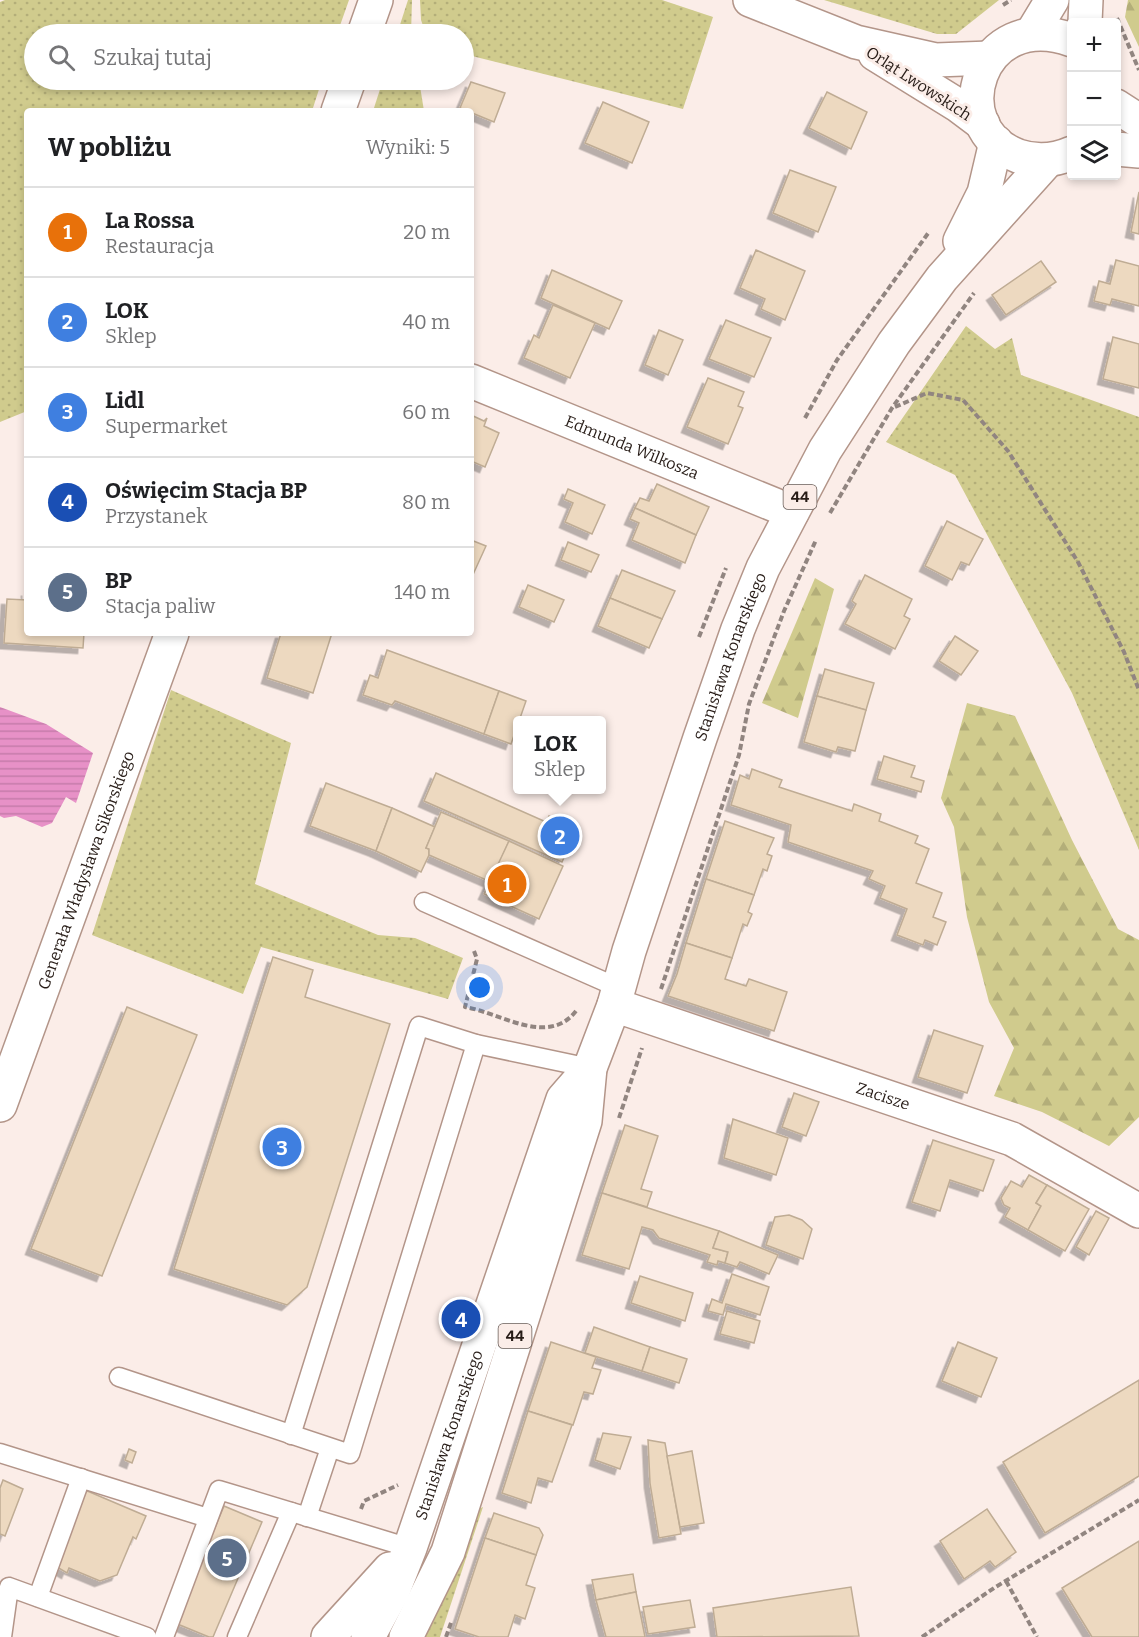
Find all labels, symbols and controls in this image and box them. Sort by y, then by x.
map controls [1067,18,1121,180]
button: + [1067,18,1121,72]
search box [24,24,474,90]
icon: search [45,41,78,74]
street label: Orląt Lwowskich [863,42,975,125]
text: Szukaj tutaj [93,44,212,71]
button: − [1067,72,1121,126]
button: layers [1067,126,1121,180]
text: W pobliżu [48,132,171,163]
text: Wyniki: 5 [366,135,450,159]
text: La Rossa [105,207,194,234]
text: 1 [63,220,72,244]
text: 20 m [403,220,450,244]
text: Restauracja [105,234,214,258]
text: LOK [105,297,149,324]
text: 2 [62,310,73,334]
text: 40 m [402,310,450,334]
text: Sklep [105,324,157,348]
text: Lidl [105,387,144,414]
text: 3 [62,400,73,424]
text: 60 m [402,400,450,424]
street label: Edmunda Wilkosza [562,411,702,483]
text: Supermarket [105,414,228,438]
text: Oświęcim Stacja BP [105,477,307,504]
road number: 44 [784,485,816,509]
text: 4 [61,490,74,514]
text: 80 m [402,490,450,514]
text: Przystanek [105,504,207,528]
text: BP [105,567,132,594]
street label: Stanisława Konarskiego [691,570,770,744]
text: 5 [62,580,73,604]
text: 140 m [394,580,450,604]
text: Stacja paliw [105,594,215,618]
popup [513,716,606,794]
text: LOK [534,730,577,757]
street label: Generała Władysława Sikorskiego [34,749,138,992]
text: Sklep [534,757,585,781]
pin: 2 [540,814,580,858]
pin: 1 [488,862,526,906]
your location [465,973,494,1002]
street label: Zacisze [854,1078,912,1114]
pin: 3 [262,1124,302,1170]
pin: 4 [442,1296,480,1342]
road number: 44 [498,1324,532,1348]
street label: Stanisława Konarskiego [411,1348,487,1523]
pin: 5 [208,1536,246,1580]

